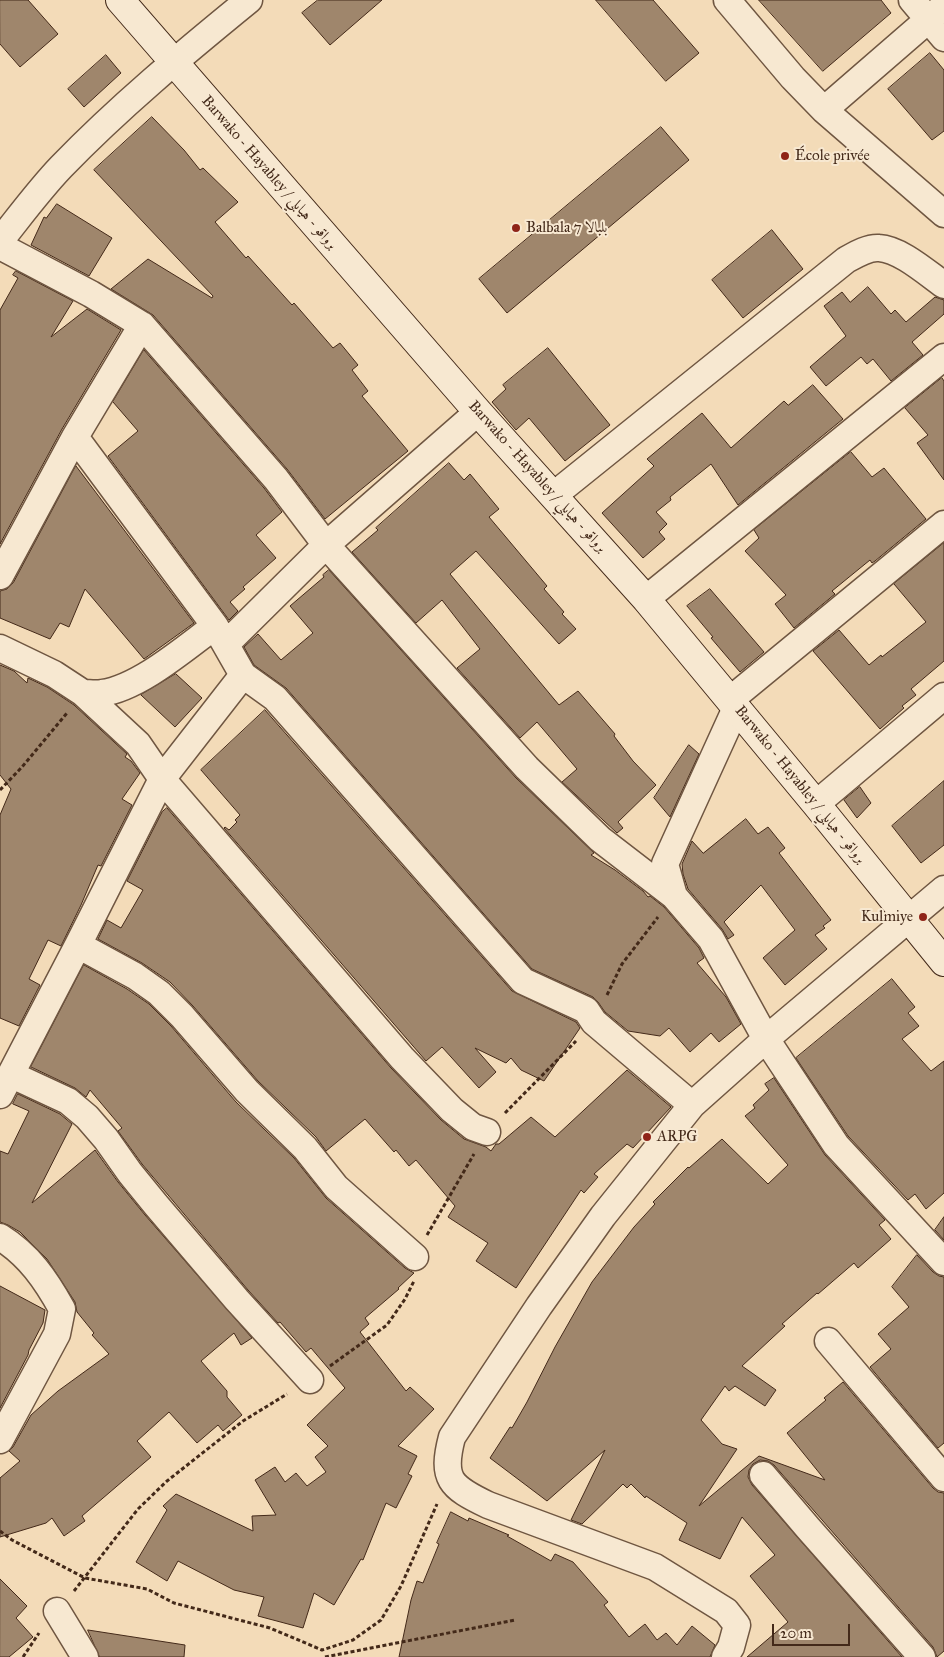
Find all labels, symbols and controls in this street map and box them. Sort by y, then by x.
street label: Barwako - Hayabley / برواقو - هيابلي [197,92,341,254]
place label: École privée [795,147,870,165]
marker: École privée [779,150,791,162]
place label: Balbala 7 بلبالا [526,219,607,237]
marker: Balbala 7 بلبالا [510,222,522,234]
street label: Barwako - Hayabley / برواقو - هيابلي [464,397,610,557]
street label: Barwako - Hayabley / برواقو - هيابلي [731,702,869,868]
place label: Kulmiye [861,908,913,926]
marker: Kulmiye [917,911,929,923]
place label: ARPG [657,1128,697,1146]
marker: ARPG [641,1131,653,1143]
scale bar [774,1614,852,1646]
text: 20 m [780,1624,812,1642]

